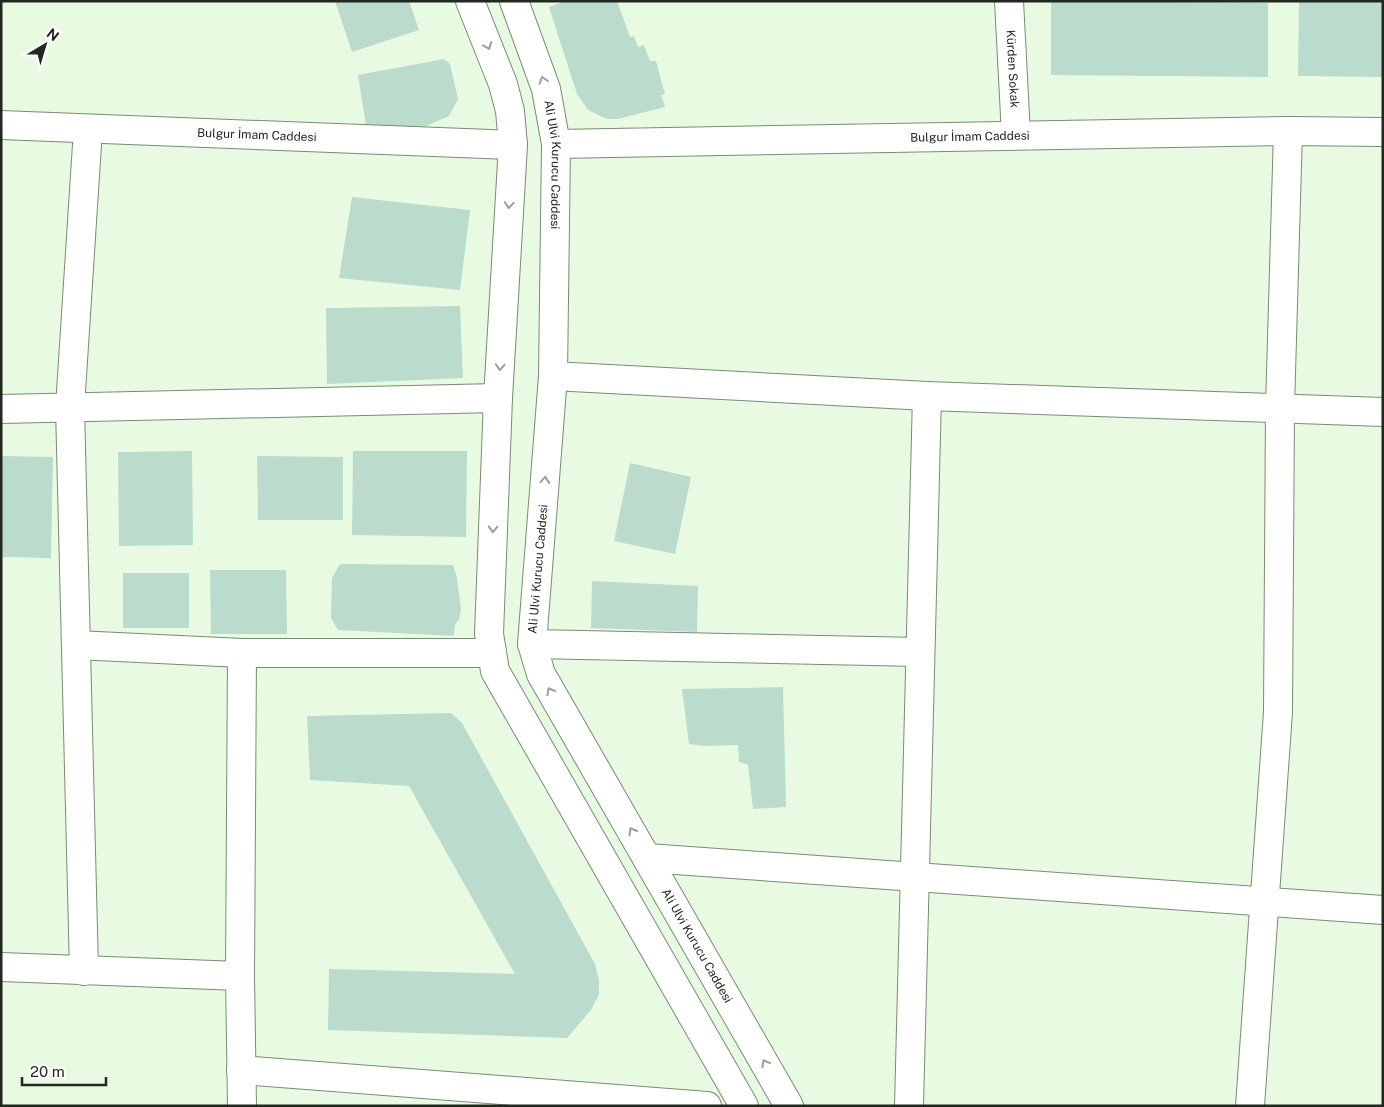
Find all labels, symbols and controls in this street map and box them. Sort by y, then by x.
north arrow [20,20,70,70]
text: N [44,25,62,44]
street label: Kürden Sokak [1004,30,1022,109]
one-way arrow [482,42,492,50]
one-way arrow [539,76,549,84]
street label: Ali Ulvi Kurucu Caddesi [541,99,563,229]
street label: Bulgur İmam Caddesi [197,126,317,144]
street label: Bulgur İmam Caddesi [910,129,1030,145]
one-way arrow [504,201,515,209]
one-way arrow [494,363,505,371]
one-way arrow [539,476,550,484]
street label: Ali Ulvi Kurucu Caddesi [525,504,551,634]
one-way arrow [487,526,498,534]
one-way arrow [547,687,557,696]
one-way arrow [628,828,638,837]
street label: Ali Ulvi Kurucu Caddesi [659,886,735,1005]
scale bar [22,1054,106,1086]
one-way arrow [761,1059,771,1068]
text: 20 m [30,1063,65,1080]

